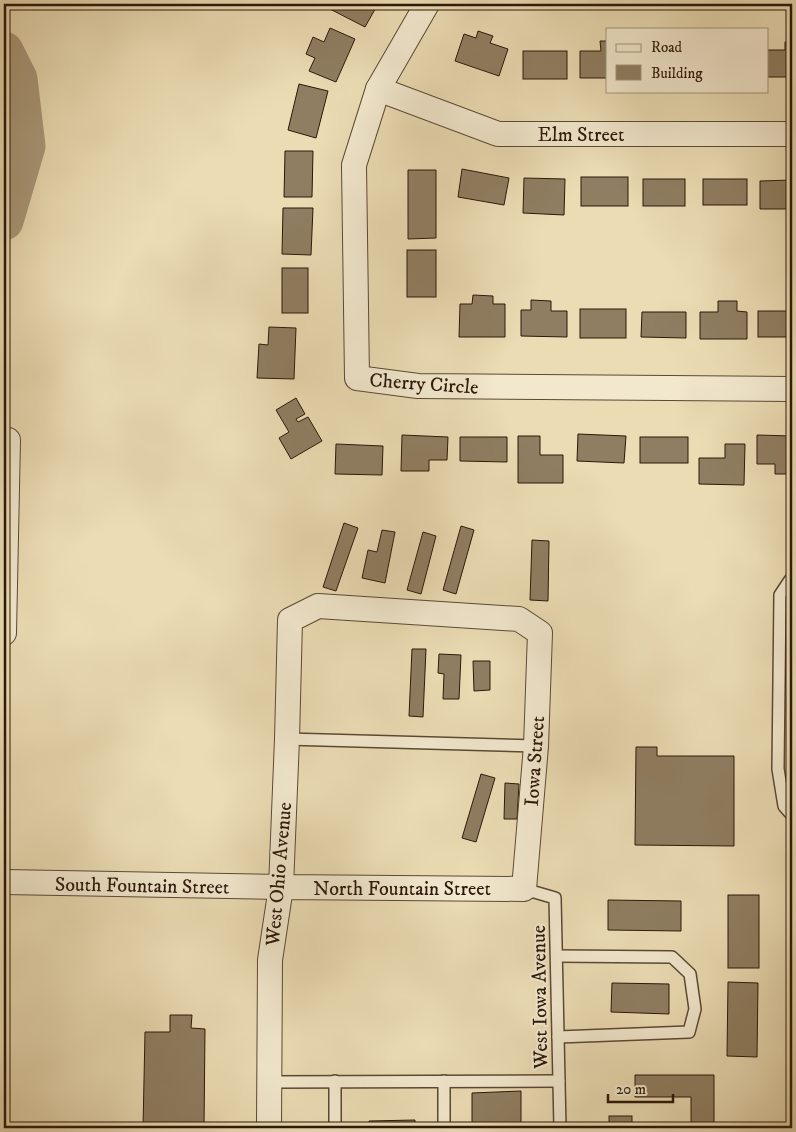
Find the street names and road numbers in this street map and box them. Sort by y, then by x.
street label: Elm Street [538,123,624,148]
street label: Cherry Circle [369,368,479,401]
street label: Iowa Street [520,715,551,807]
street label: West Ohio Avenue [261,801,298,948]
street label: South Fountain Street [55,872,229,901]
street label: North Fountain Street [313,877,491,902]
street label: West Iowa Avenue [527,925,554,1070]

